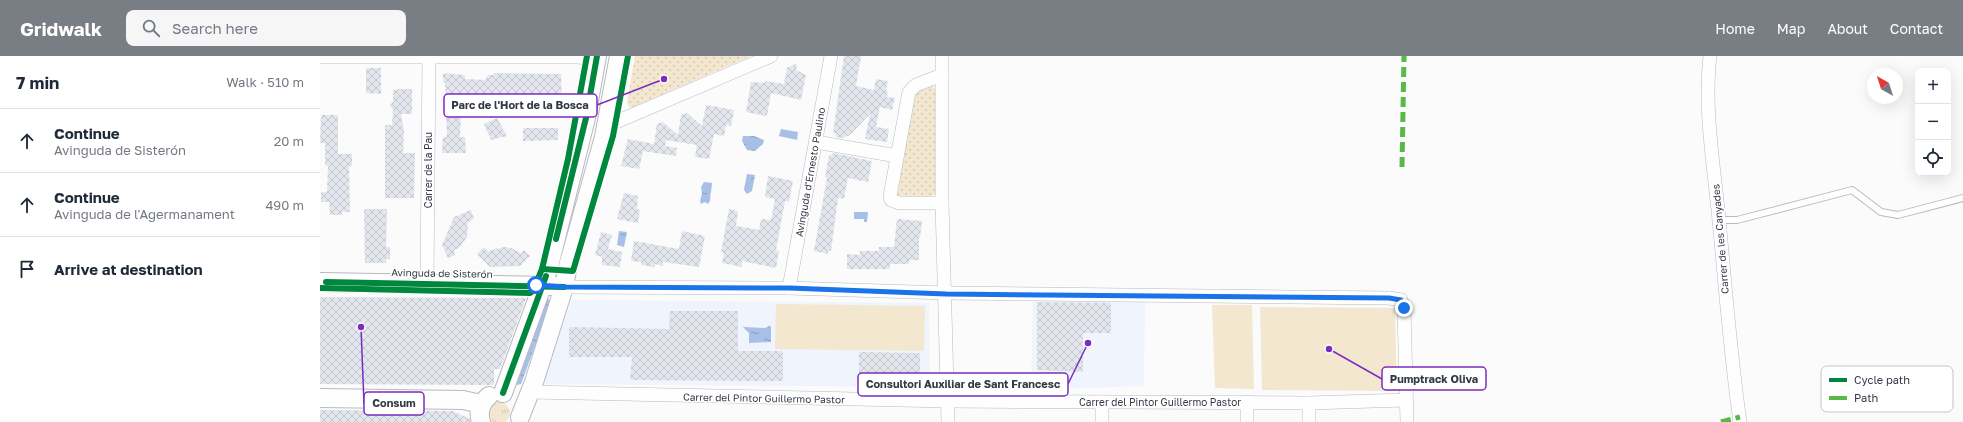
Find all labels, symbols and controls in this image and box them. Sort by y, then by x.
search box [126,10,406,46]
text: Gridwalk [20,17,102,40]
icon: search [140,17,162,39]
text: Search here [172,19,258,37]
text: Home [1715,20,1755,37]
text: Map [1777,20,1805,37]
text: About [1827,20,1868,37]
text: Contact [1890,20,1943,37]
north arrow [1867,68,1903,104]
map controls [1915,68,1951,176]
button: + [1915,68,1951,104]
text: 7 min [16,72,59,93]
text: Walk · 510 m [226,74,304,90]
callout: Parc de l'Hort de la Bosca [444,94,597,117]
text: Parc de l'Hort de la Bosca [451,98,589,111]
button: − [1915,104,1951,140]
street label: Avinguda d'Ernesto Paulino [793,106,827,238]
text: Continue [54,124,120,142]
icon: ahead [16,130,38,152]
street label: Carrer de la Pau [422,132,434,208]
text: 20 m [274,133,304,149]
button: locate [1915,140,1951,176]
text: Avinguda de Sisterón [54,142,186,158]
street label: Carrer de les Canyades [1709,184,1731,294]
text: Continue [54,188,120,206]
icon: ahead [16,194,38,216]
text: 490 m [265,197,304,213]
text: Avinguda de l'Agermanament [54,206,235,222]
icon: arrive [16,258,38,280]
text: Arrive at destination [54,260,203,278]
street label: Avinguda de Sisterón [391,266,493,280]
route start [527,276,545,294]
route end [1395,299,1413,317]
legend [1821,366,1953,412]
callout: Pumptrack Oliva [1382,367,1486,390]
text: Pumptrack Oliva [1390,372,1478,385]
callout: Consultori Auxiliar de Sant Francesc [858,373,1068,396]
text: Cycle path [1854,373,1910,386]
text: Consultori Auxiliar de Sant Francesc [866,377,1061,390]
street label: Carrer del Pintor Guillermo Pastor [683,391,845,405]
text: Path [1854,391,1878,404]
callout: Consum [364,392,424,415]
text: Consum [372,396,416,409]
street label: Carrer del Pintor Guillermo Pastor [1079,396,1241,408]

